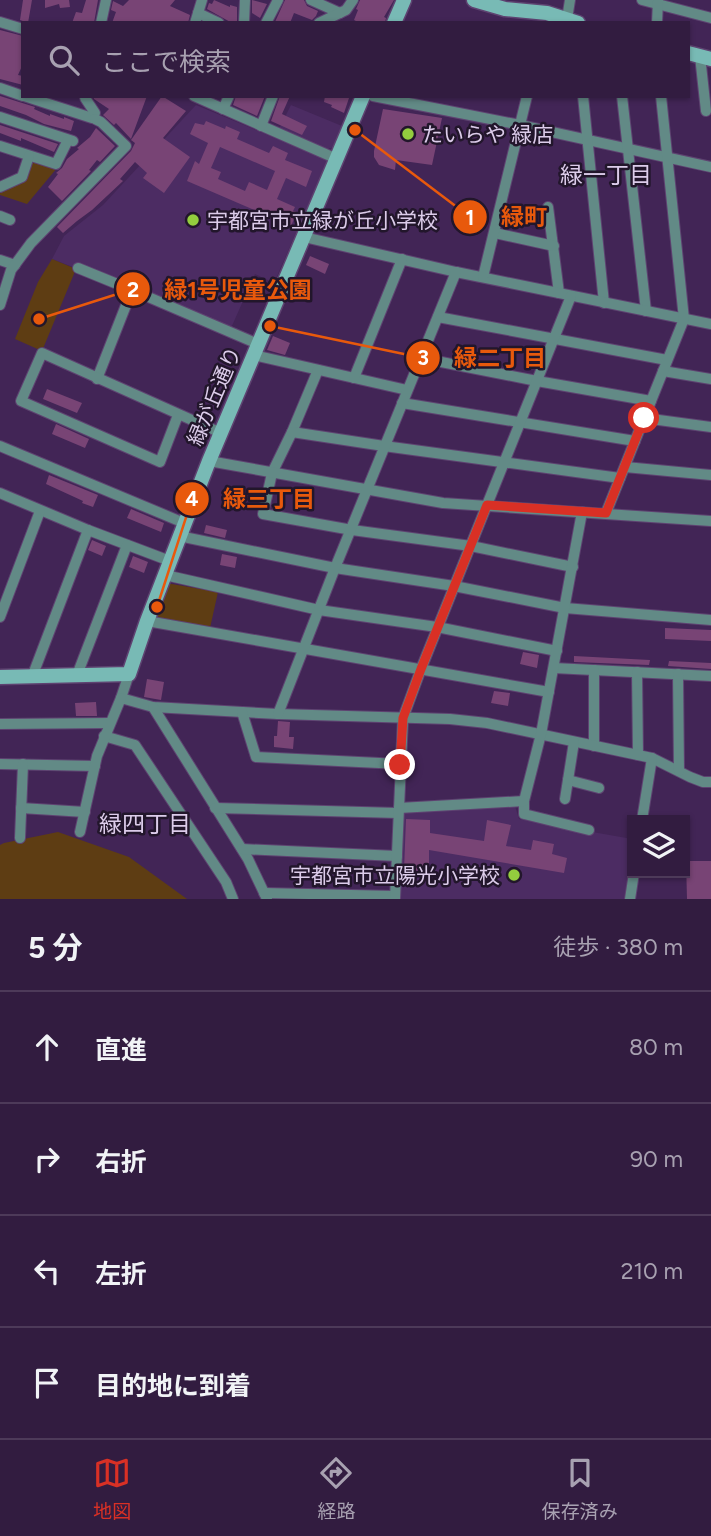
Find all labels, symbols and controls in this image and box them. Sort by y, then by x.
search box [21,21,690,98]
icon: search [45,41,83,79]
text: ここで検索 [101,46,231,78]
place label: たいらや 緑店 [422,122,553,147]
marker: たいらや 緑店 [400,126,416,142]
district label: 緑一丁目 [560,161,652,189]
callout: 緑町 [452,195,561,239]
text: 緑町 [501,203,547,231]
text: 1 [466,205,474,230]
place label: 宇都宮市立緑が丘小学校 [207,208,438,233]
marker: 宇都宮市立緑が丘小学校 [185,212,201,228]
callout: 緑1号児童公園 [115,267,326,311]
text: 緑1号児童公園 [164,276,312,304]
text: 2 [127,277,139,302]
callout: 緑二丁目 [405,336,560,380]
street label: 緑が丘通り [182,343,246,449]
text: 緑二丁目 [454,344,546,372]
text: 3 [417,345,429,370]
route start [628,402,659,433]
callout: 緑三丁目 [174,477,329,521]
text: 緑三丁目 [223,485,315,513]
text: 4 [185,486,199,511]
route end [384,749,415,780]
district label: 緑四丁目 [99,810,191,838]
map controls [627,815,690,878]
button: layers [627,815,690,878]
place label: 宇都宮市立陽光小学校 [290,863,500,888]
marker: 宇都宮市立陽光小学校 [506,867,522,883]
text: 5 分 [28,929,83,966]
text: 徒歩 · 380 m [553,933,683,961]
icon: ahead [28,1028,66,1066]
text: 80 m [629,1033,683,1061]
text: 直進 [95,1034,147,1066]
icon: right [28,1140,66,1178]
text: 90 m [630,1145,683,1173]
text: 右折 [95,1146,147,1178]
icon: left [28,1252,66,1290]
text: 210 m [621,1257,683,1285]
text: 左折 [95,1258,147,1290]
icon: arrive [28,1364,66,1402]
text: 目的地に到着 [95,1370,251,1402]
tab: 地図 [93,1454,131,1523]
tab: 経路 [317,1454,356,1523]
tab: 保存済み [542,1454,618,1523]

